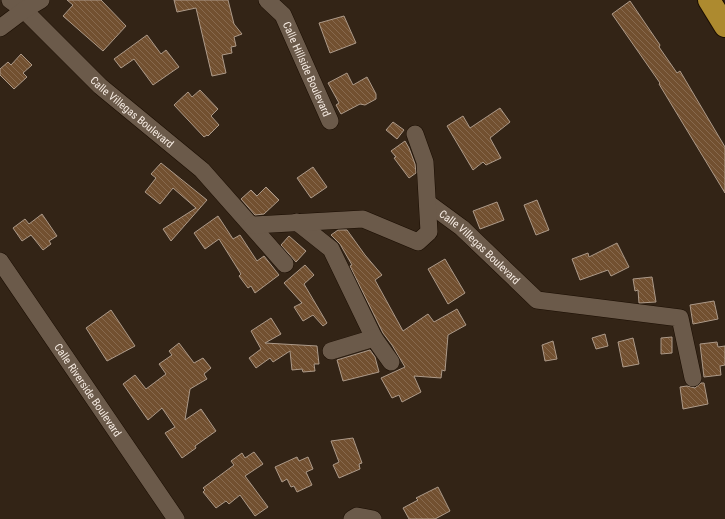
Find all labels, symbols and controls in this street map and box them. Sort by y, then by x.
street label: Calle Hillside Boulevard [280,19,334,119]
street label: Calle Villegas Boulevard [88,74,176,151]
street label: Calle Villegas Boulevard [437,207,523,287]
street label: Calle Riverside Boulevard [52,341,124,439]

